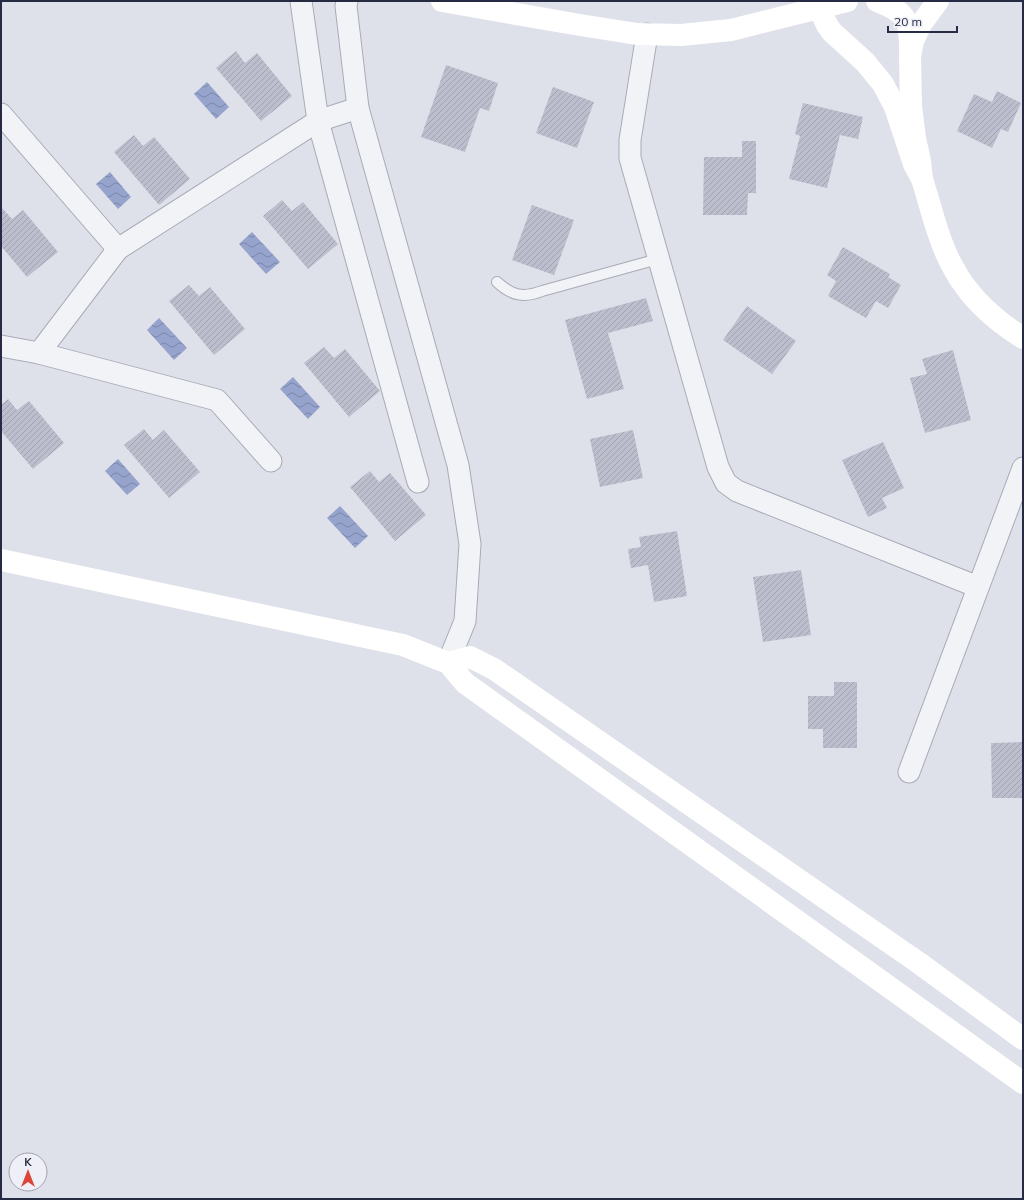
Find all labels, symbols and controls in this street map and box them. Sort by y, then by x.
scale bar [888,8,957,34]
text: 20 m [894,14,922,29]
north arrow [8,1152,48,1192]
text: K [24,1155,32,1169]

